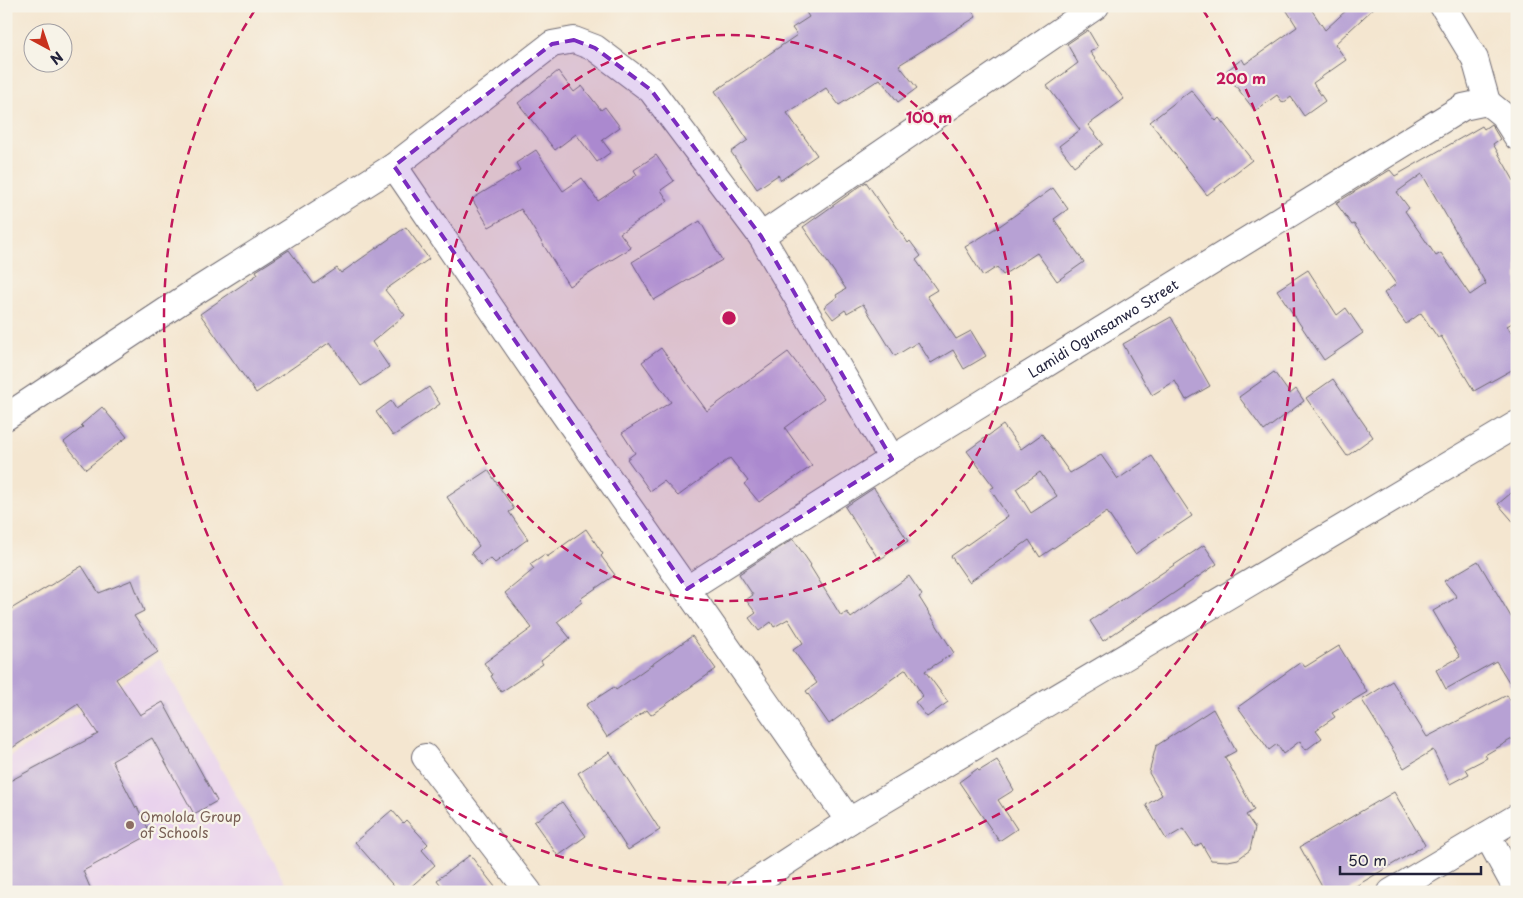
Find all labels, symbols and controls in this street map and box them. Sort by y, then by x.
north arrow [22,22,72,72]
text: N [46,47,68,70]
text: 200 m [1216,66,1266,89]
text: 100 m [906,105,952,128]
street label: Lamidi Ogunsanwo Street [1024,274,1183,383]
centre of rings [720,309,738,327]
place label: Omolola Group of Schools [140,806,241,843]
marker: Omolola Group of Schools [124,819,136,831]
scale bar [1340,843,1482,875]
text: 50 m [1348,848,1387,871]

